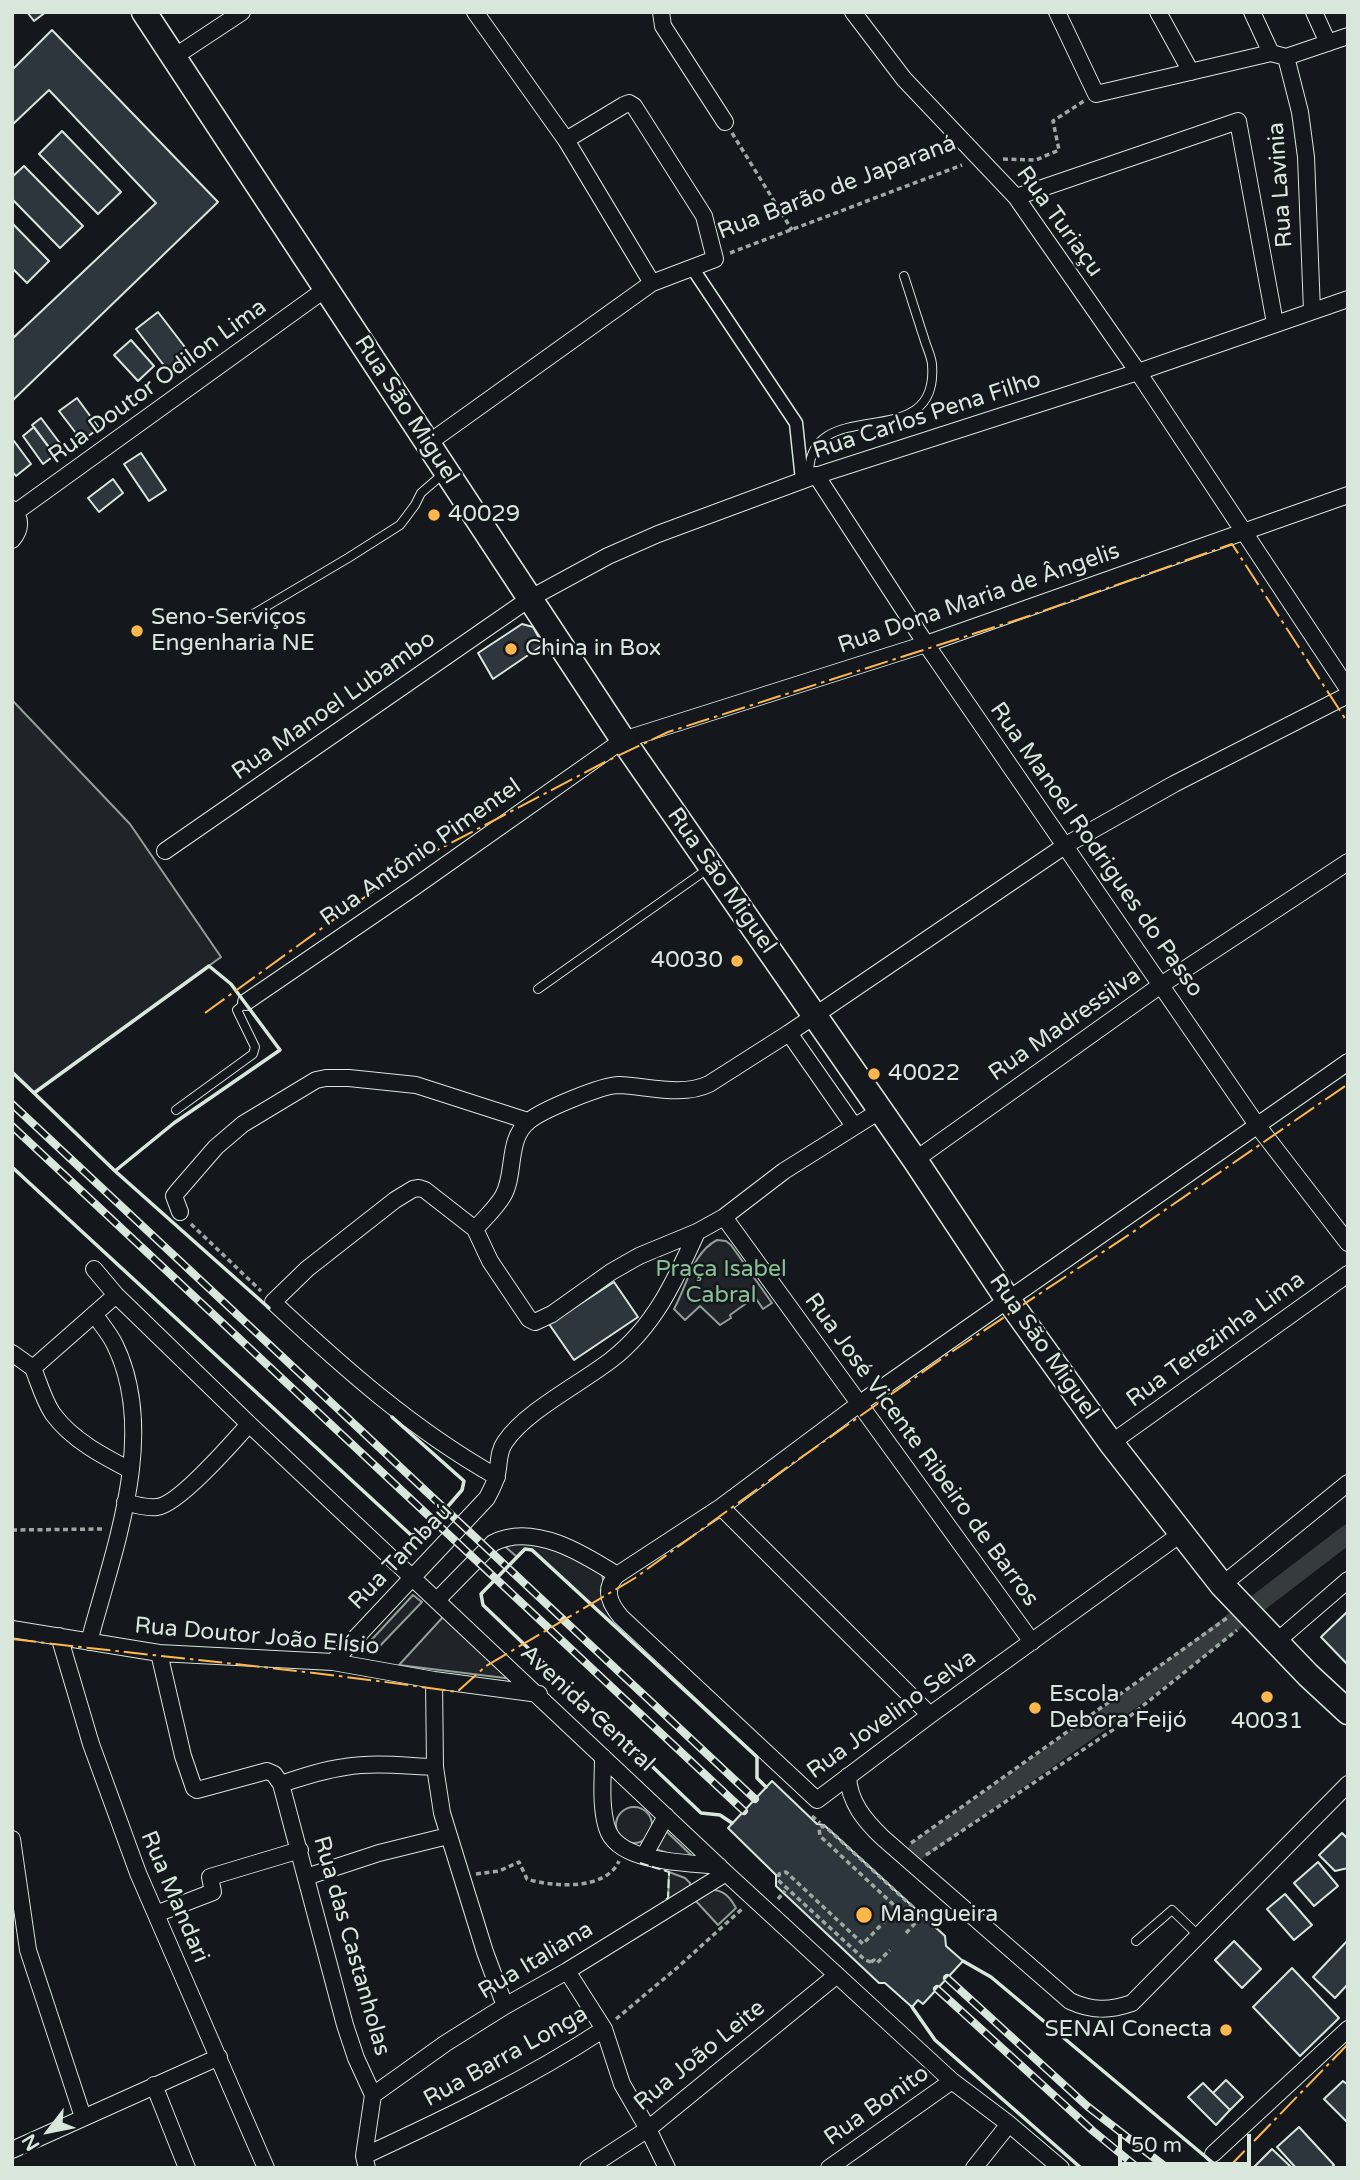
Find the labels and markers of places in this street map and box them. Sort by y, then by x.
place label: 40029 [448,501,520,529]
marker: 40029 [426,507,442,523]
place label: Seno-Serviços Engenharia NE [151,604,315,658]
marker: Seno-Serviços Engenharia NE [129,623,145,639]
place label: China in Box [525,635,661,663]
marker: China in Box [503,641,519,657]
place label: 40030 [651,947,723,975]
marker: 40030 [729,953,745,969]
place label: 40022 [888,1060,960,1088]
marker: 40022 [866,1066,882,1082]
place label: Escola Debora Feijó [1049,1681,1187,1735]
marker: 40031 [1259,1689,1275,1705]
marker: Escola Debora Feijó [1027,1700,1043,1716]
place label: 40031 [1231,1708,1303,1736]
place label: Mangueira [880,1901,998,1929]
marker: Mangueira [854,1905,874,1925]
place label: SENAI Conecta [1044,2016,1212,2044]
marker: SENAI Conecta [1218,2022,1234,2038]

